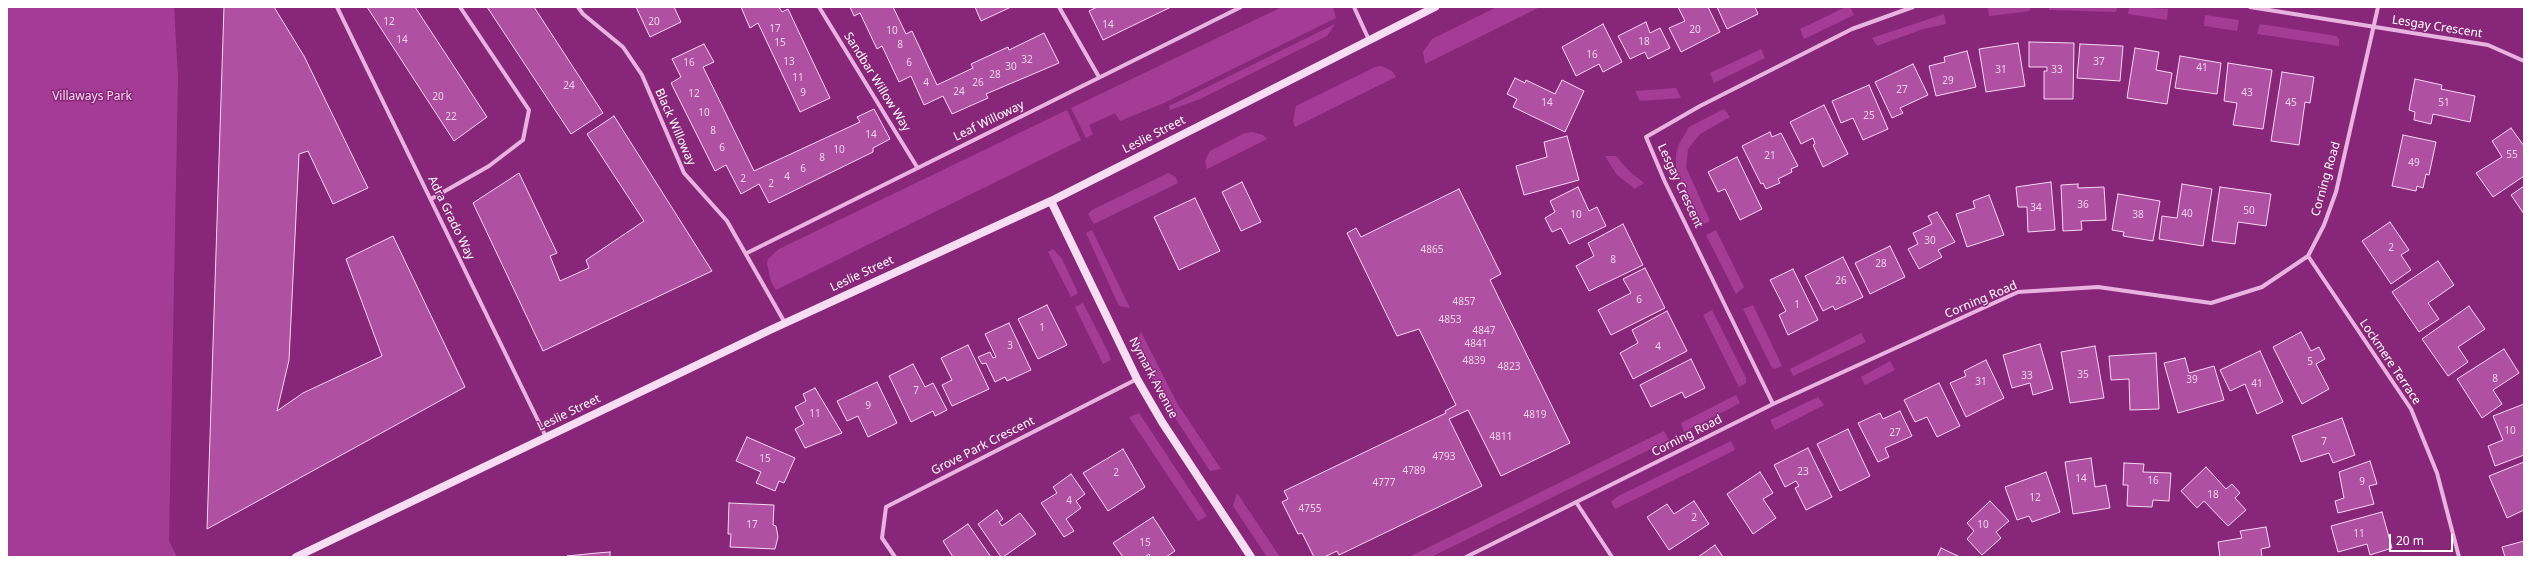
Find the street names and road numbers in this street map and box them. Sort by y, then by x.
street label: Lesgay Crescent [2391,13,2483,41]
street label: Sandbar Willow Way [841,30,913,134]
street label: Black Willoway [652,86,698,168]
street label: Leaf Willoway [951,98,1027,144]
street label: Leslie Street [1120,113,1188,157]
street label: Corning Road [2308,140,2344,218]
street label: Lesgay Crescent [1654,142,1706,230]
street label: Adra Grado Way [425,174,477,262]
street label: Leslie Street [828,253,896,295]
street label: Corning Road [1943,278,2019,322]
street label: Lockmere Terrace [2356,317,2424,407]
street label: Nymark Avenue [1126,335,1180,421]
street label: Leslie Street [535,392,603,434]
street label: Corning Road [1649,412,1725,460]
street label: Grove Park Crescent [929,414,1037,478]

